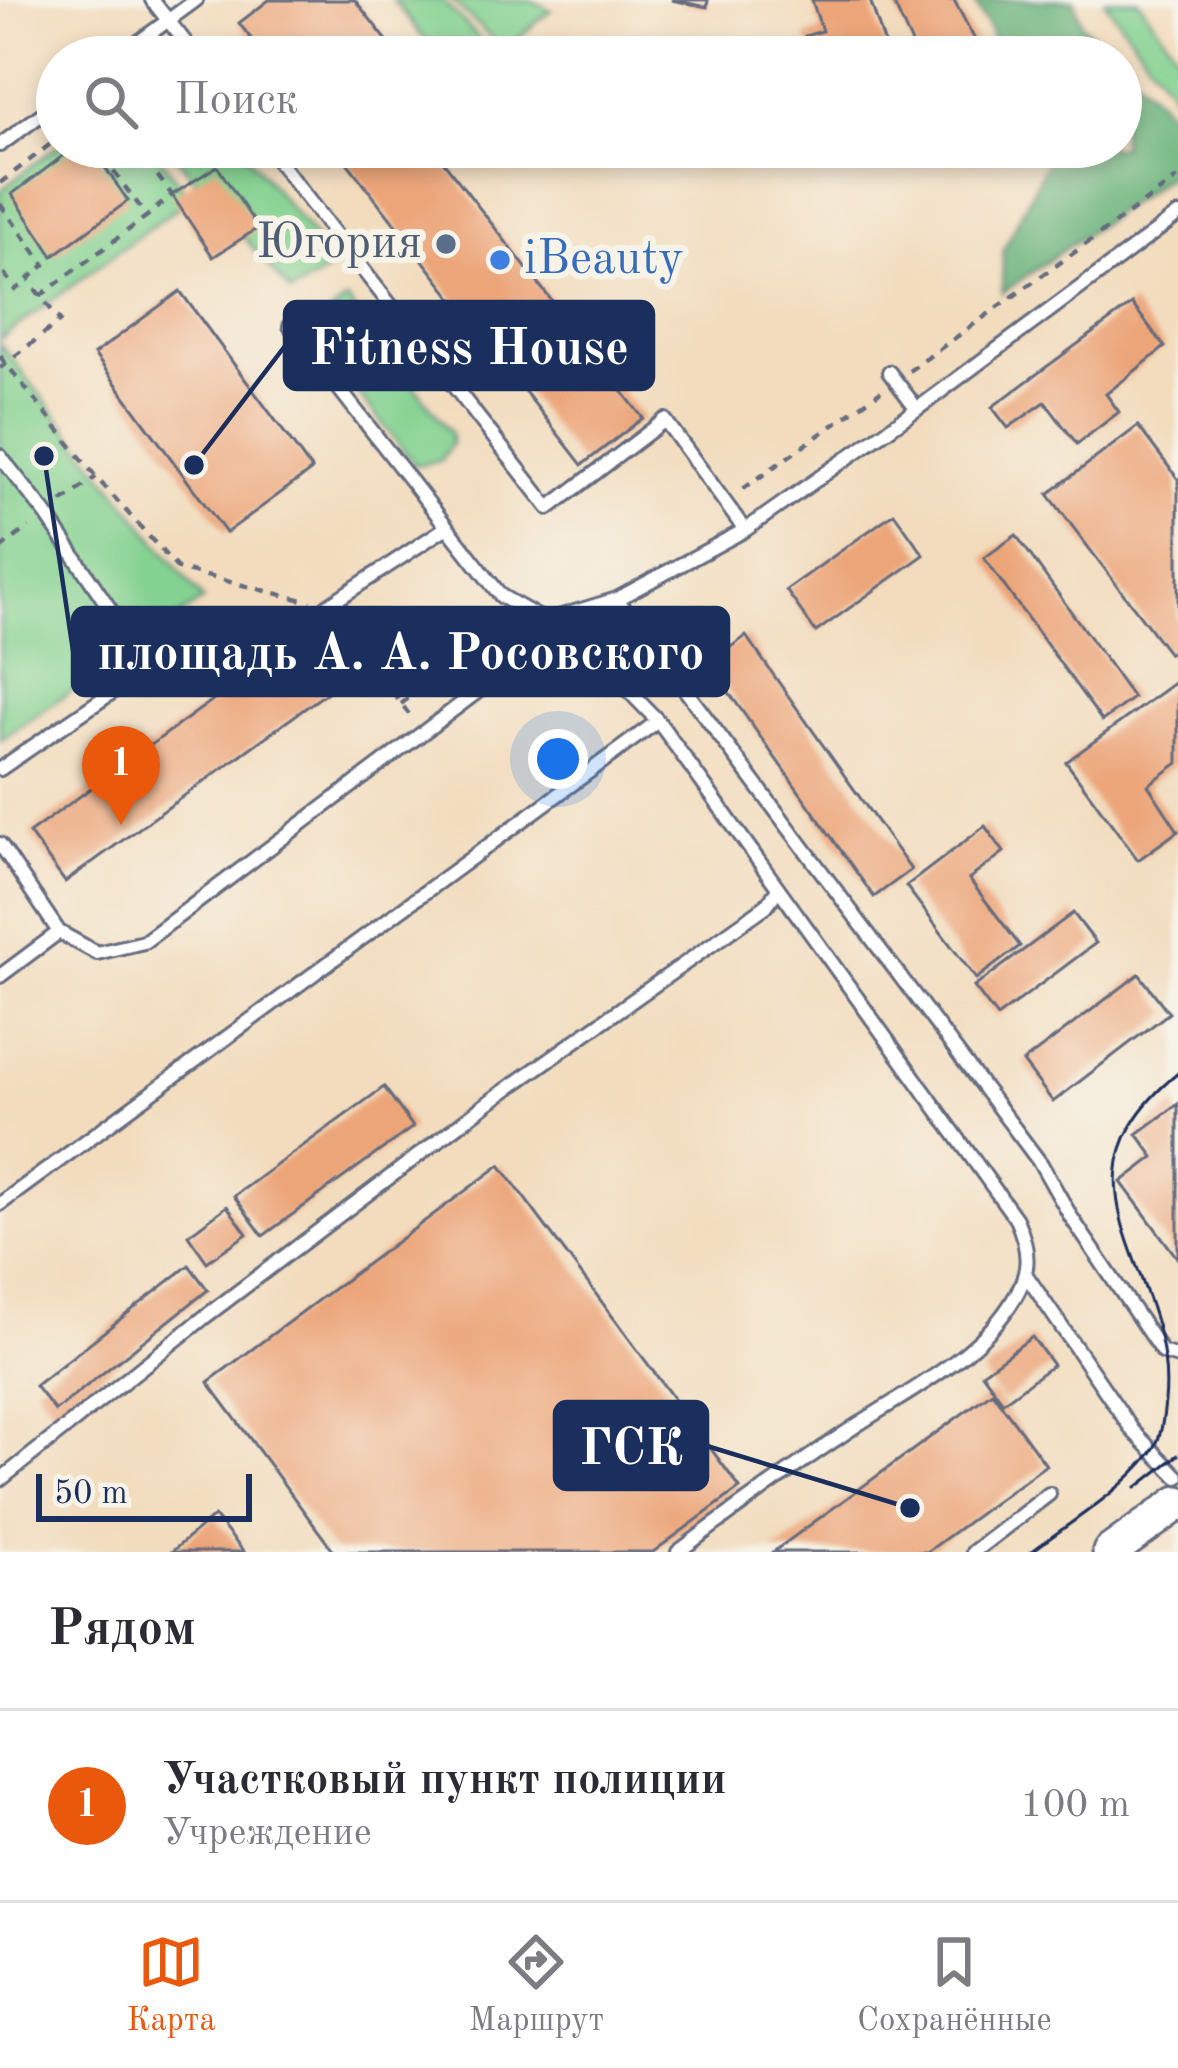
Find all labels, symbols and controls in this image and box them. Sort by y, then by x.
search box [36,36,1142,168]
icon: search [78,69,144,135]
text: Поиск [174,79,298,124]
place label: Югория [256,220,422,268]
marker: Югория [433,231,459,257]
place label: iBeauty [524,236,684,284]
marker: iBeauty [487,247,513,273]
callout: Fitness House [285,302,653,389]
text: Fitness House [309,325,629,376]
callout: площадь А. А. Росовского [73,608,728,695]
text: площадь А. А. Росовского [98,630,704,681]
pin: 1 [82,726,160,825]
your location [528,729,588,789]
callout: ГСК [555,1402,707,1489]
text: ГСК [579,1425,683,1476]
scale bar [36,1468,252,1521]
text: 50 m [54,1478,128,1511]
text: Рядом [48,1605,196,1656]
text: Участковый пункт полиции [162,1759,726,1804]
text: 1 [76,1786,98,1825]
text: 100 m [1020,1786,1130,1825]
text: Учреждение [162,1814,372,1853]
tab: Карта [126,1929,216,2042]
tab: Маршрут [469,1929,604,2042]
tab: Сохранённые [857,1929,1052,2042]

